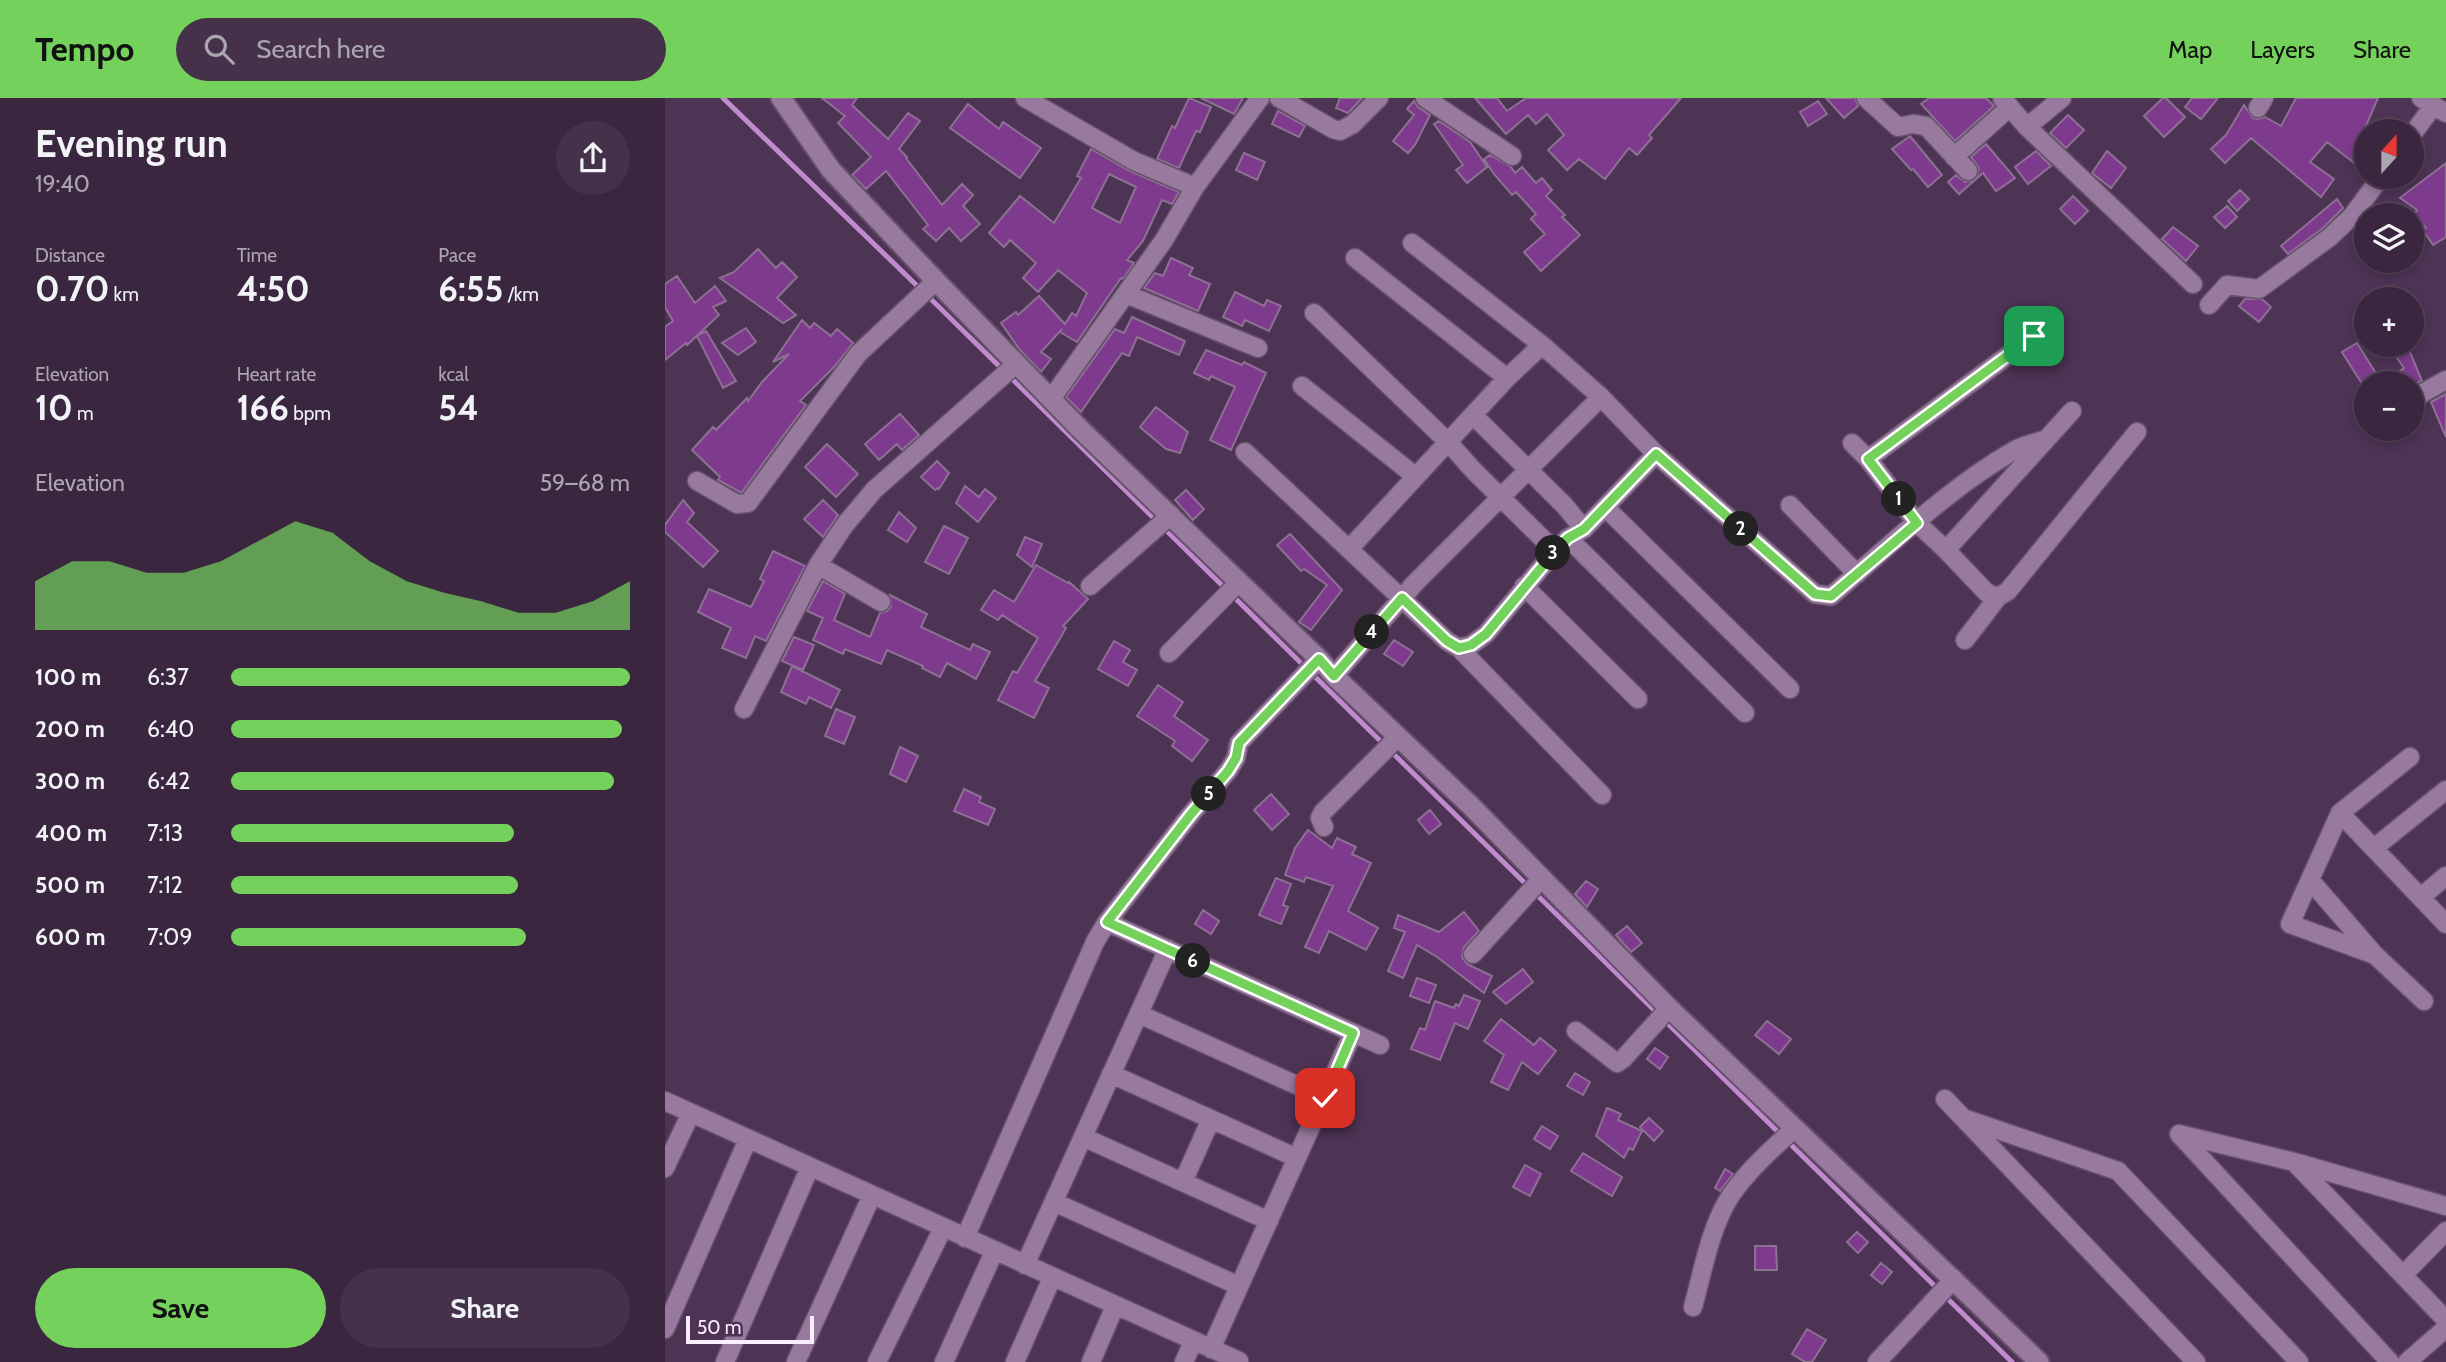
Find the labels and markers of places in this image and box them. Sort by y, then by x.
pin [2004,306,2064,366]
pin: 1 [1881,482,1917,516]
pin: 2 [1723,512,1759,546]
pin: 3 [1535,536,1571,570]
pin: 4 [1355,614,1389,650]
pin: 5 [1191,776,1227,812]
pin: 6 [1175,944,1211,978]
pin [1295,1068,1355,1128]

